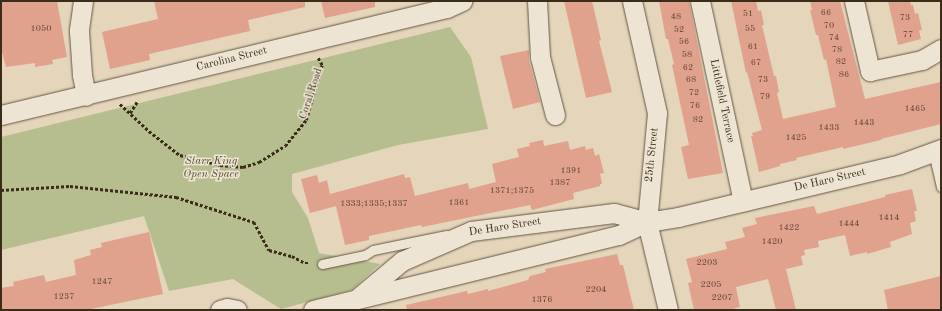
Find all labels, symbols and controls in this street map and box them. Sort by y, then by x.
house number: 66 [821,8,831,18]
house number: 51 [743,9,753,19]
house number: 48 [671,12,681,22]
house number: 73 [900,13,910,23]
house number: 70 [824,21,834,31]
house number: 1050 [31,24,51,34]
house number: 55 [745,24,755,34]
house number: 52 [674,25,684,35]
house number: 77 [903,30,913,40]
house number: 74 [829,33,839,43]
house number: 56 [679,37,689,47]
house number: 61 [748,42,758,52]
street label: Carolina Street [195,45,269,75]
house number: 78 [832,45,842,55]
house number: 58 [682,50,692,60]
house number: 82 [836,57,846,67]
street label: Littlefield Terrace [706,58,736,144]
house number: 67 [751,58,761,68]
house number: 62 [683,63,693,73]
street label: Coral Road [297,67,327,121]
house number: 86 [839,70,849,80]
house number: 68 [686,75,696,85]
house number: 73 [758,75,768,85]
house number: 72 [689,88,699,98]
house number: 79 [760,92,770,102]
house number: 76 [690,101,700,111]
house number: 1465 [905,104,925,114]
house number: 82 [693,115,703,125]
house number: 1443 [854,118,874,128]
house number: 1433 [819,123,839,133]
street label: 25th Street [644,127,662,183]
house number: 1425 [786,133,806,143]
park label: Starr King Open Space [183,156,239,182]
house number: 1391 [561,166,581,176]
street label: De Haro Street [793,166,867,196]
house number: 1387 [550,178,570,188]
house number: 1371;1375 [490,186,534,196]
house number: 1361 [449,198,469,208]
house number: 1333;1335;1337 [340,199,408,209]
house number: 1414 [879,213,899,223]
street label: De Haro Street [468,216,542,240]
house number: 1444 [839,219,859,229]
house number: 1422 [779,223,799,233]
house number: 1420 [762,237,782,247]
house number: 2203 [697,258,717,268]
house number: 1247 [92,277,112,287]
house number: 2205 [701,280,721,290]
house number: 2204 [586,285,606,295]
house number: 1237 [54,292,74,302]
house number: 2207 [712,293,732,303]
house number: 1376 [532,295,552,305]

